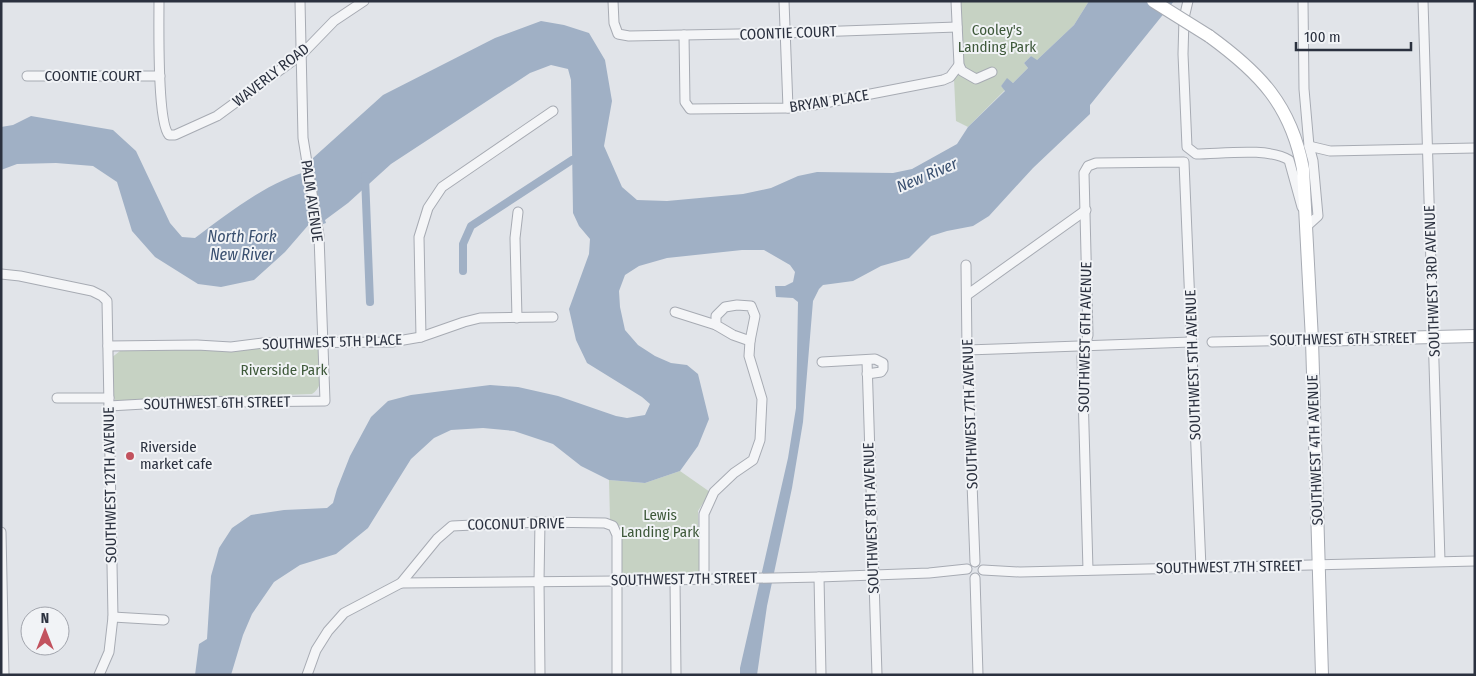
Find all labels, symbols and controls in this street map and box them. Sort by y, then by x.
scale bar [1296,20,1411,52]
park label: Cooley's Landing Park [958,21,1036,56]
street label: COONTIE COURT [739,22,837,44]
text: 100 m [1304,28,1341,46]
street label: WAVERLY ROAD [229,40,313,110]
street label: COONTIE COURT [44,67,142,85]
street label: BRYAN PLACE [788,86,870,116]
water label: New River [894,154,961,196]
street label: PALM AVENUE [297,159,327,243]
street label: SOUTHWEST 3RD AVENUE [1420,205,1444,357]
water label: North Fork New River [207,227,277,264]
street label: SOUTHWEST 6TH AVENUE [1075,261,1095,413]
street label: SOUTHWEST 5TH AVENUE [1181,289,1205,441]
street label: SOUTHWEST 6TH STREET [1269,329,1417,349]
street label: SOUTHWEST 5TH PLACE [262,331,402,353]
street label: SOUTHWEST 7TH AVENUE [958,339,982,489]
park label: Riverside Park [241,361,327,379]
street label: SOUTHWEST 4TH AVENUE [1303,374,1327,526]
street label: SOUTHWEST 6TH STREET [143,393,291,413]
street label: SOUTHWEST 12TH AVENUE [100,407,120,563]
place label: Riverside market cafe [140,438,212,473]
street label: SOUTHWEST 8TH AVENUE [859,442,883,594]
marker: Riverside market cafe [124,450,136,462]
park label: Lewis Landing Park [621,506,699,541]
street label: COCONUT DRIVE [467,514,565,534]
street label: SOUTHWEST 7TH STREET [1156,557,1302,577]
street label: SOUTHWEST 7TH STREET [611,569,757,589]
north arrow [20,606,70,656]
text: N [41,610,49,627]

